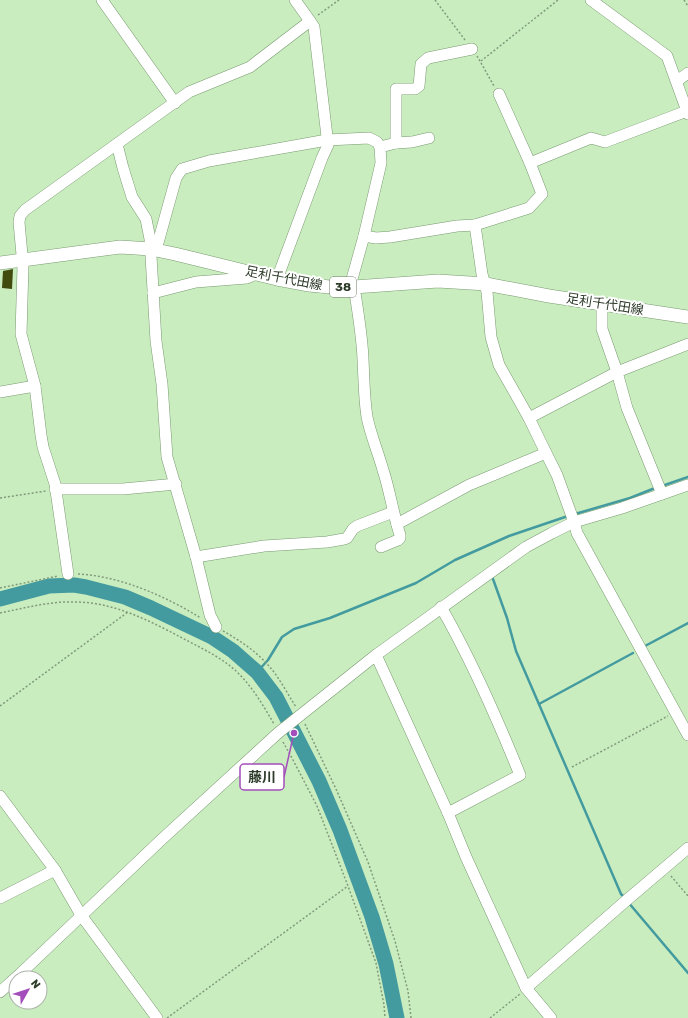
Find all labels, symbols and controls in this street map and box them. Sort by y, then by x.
street label: 足利千代田線 [244,263,324,293]
road number: 38 [330,277,356,297]
street label: 足利千代田線 [565,290,645,318]
callout: 藤川 [240,764,284,790]
text: 藤川 [248,769,276,786]
north arrow [8,970,48,1010]
text: N [28,977,43,991]

